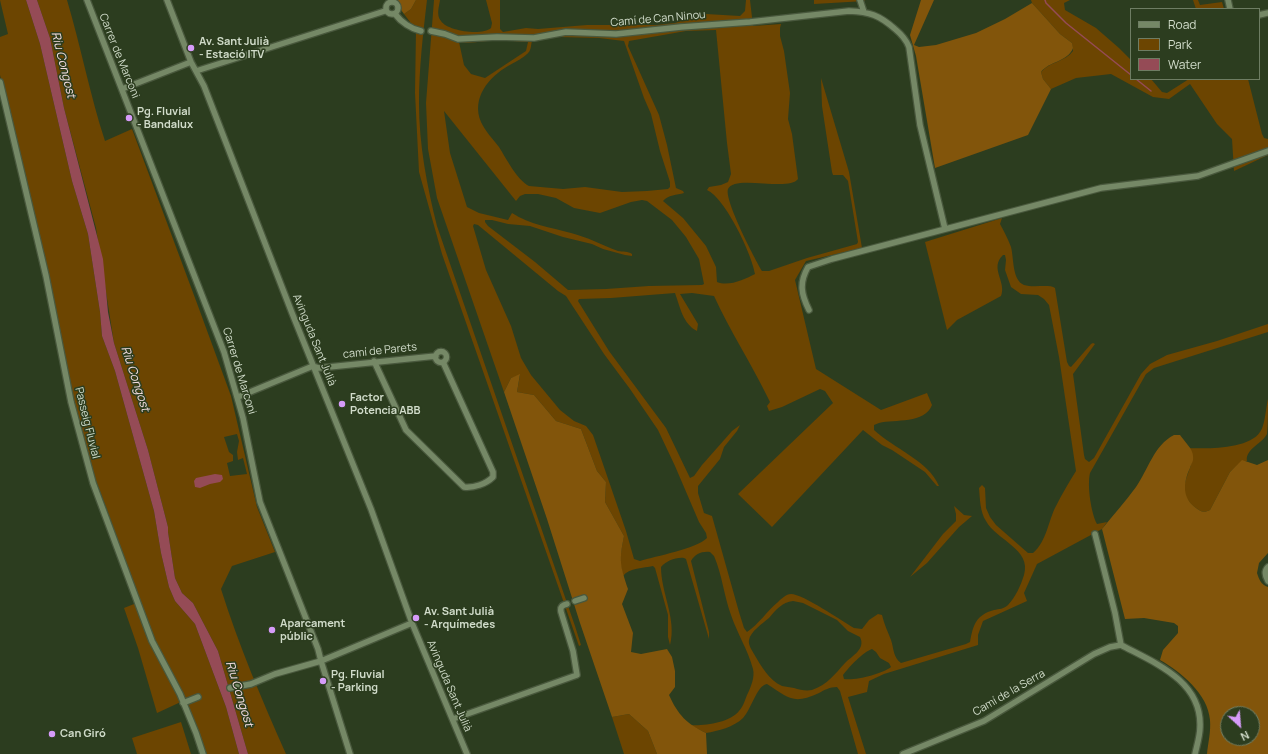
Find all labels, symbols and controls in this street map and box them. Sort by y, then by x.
street label: Camí de Can Ninou [610,8,706,30]
legend [1130,8,1260,80]
street label: Carrer de Marconi [96,12,142,100]
text: Road [1168,16,1196,33]
water label: Riu Congost [48,30,78,100]
place label: Av. Sant Julià - Estació ITV [199,35,269,61]
text: Park [1168,36,1192,53]
marker: Av. Sant Julià - Estació ITV [186,43,196,53]
text: Water [1168,56,1201,73]
place label: Pg. Fluvial - Bandalux [137,105,193,131]
marker: Pg. Fluvial - Bandalux [124,113,134,123]
street label: Avinguda Sant Julià [290,292,338,388]
street label: Carrer de Marconi [219,326,259,416]
street label: camí de Parets [342,341,418,361]
water label: Riu Congost [118,344,152,414]
street label: Passeig Fluvial [72,386,102,460]
place label: Factor Potencia ABB [350,391,420,417]
marker: Factor Potencia ABB [337,399,347,409]
place label: Av. Sant Julià - Arquímedes [424,605,495,631]
marker: Av. Sant Julià - Arquímedes [411,613,421,623]
place label: Aparcament públic [280,617,345,643]
marker: Aparcament públic [267,625,277,635]
street label: Avinguda Sant Julià [424,638,474,734]
water label: Riu Congost [222,659,256,729]
street label: Camí de la Serra [971,667,1047,719]
place label: Pg. Fluvial - Parking [331,668,385,694]
marker: Pg. Fluvial - Parking [318,676,328,686]
north arrow [1220,706,1260,746]
place label: Can Giró [60,727,106,741]
text: N [1238,728,1252,745]
marker: Can Giró [47,729,57,739]

